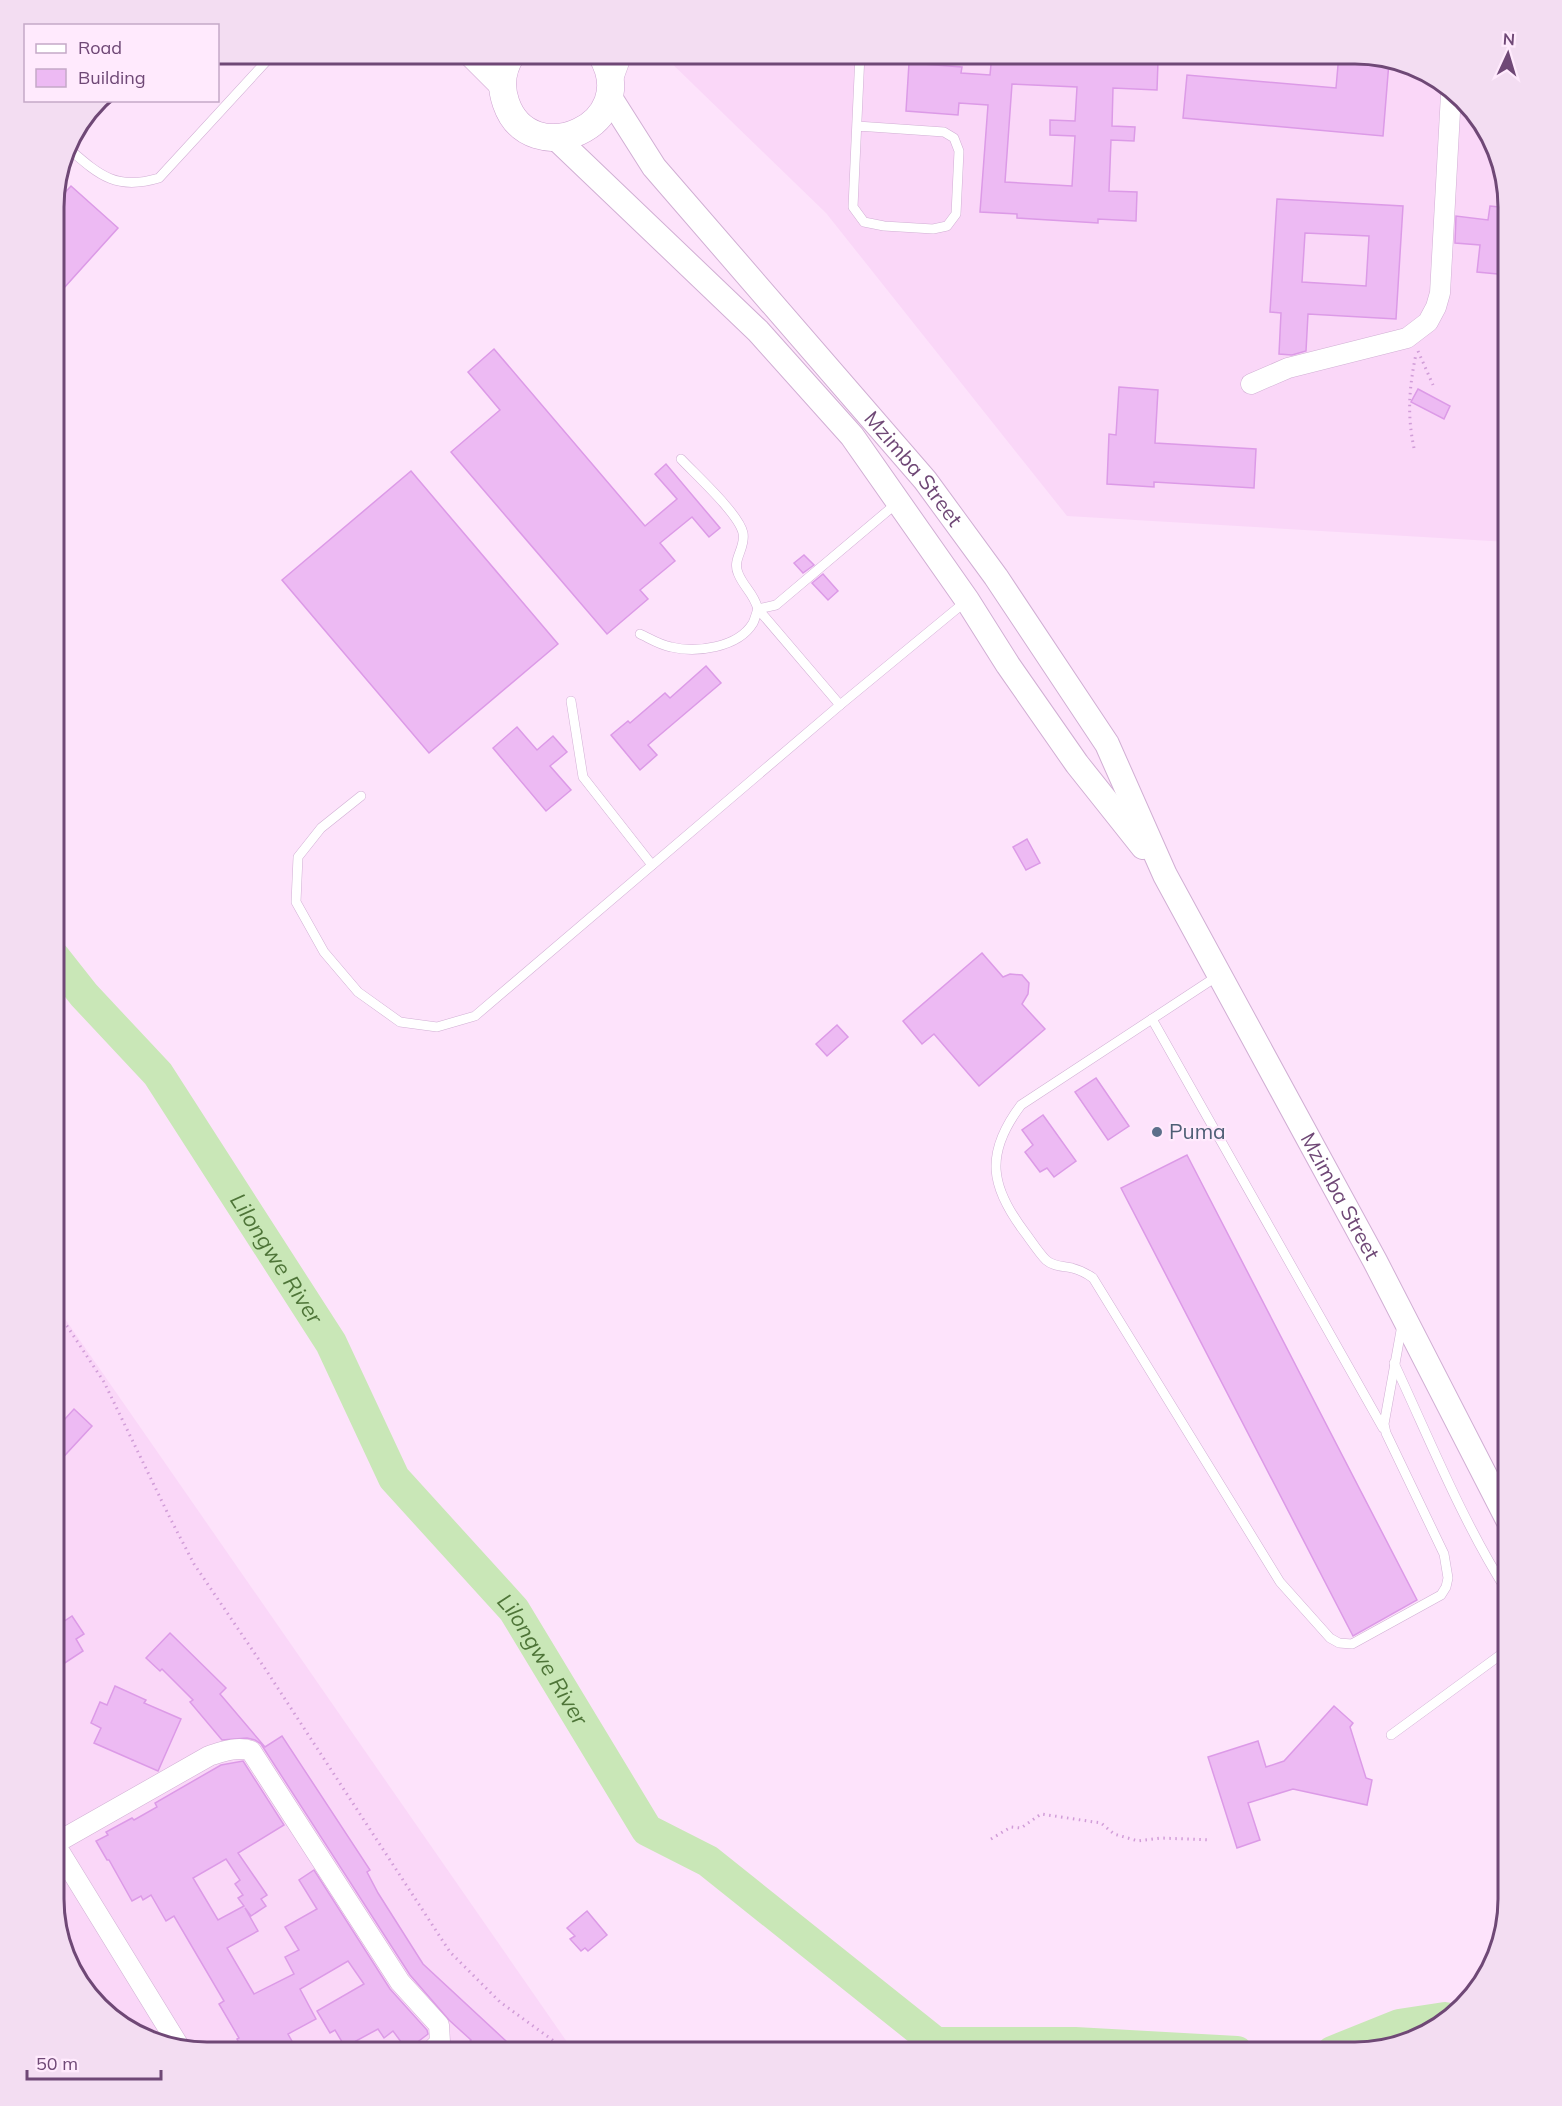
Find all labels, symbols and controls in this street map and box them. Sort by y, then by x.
legend [24,24,219,102]
north arrow [1478,24,1538,84]
text: N [1502,29,1516,49]
text: Road [78,36,122,59]
text: Building [78,66,146,89]
street label: Mzimba Street [859,405,969,531]
place label: Puma [1169,1118,1226,1144]
marker: Puma [1150,1125,1164,1139]
street label: Mzimba Street [1296,1128,1386,1264]
water label: Lilongwe River [224,1188,330,1330]
water label: Lilongwe River [492,1587,595,1731]
scale bar [27,2043,160,2081]
text: 50 m [36,2052,78,2075]

